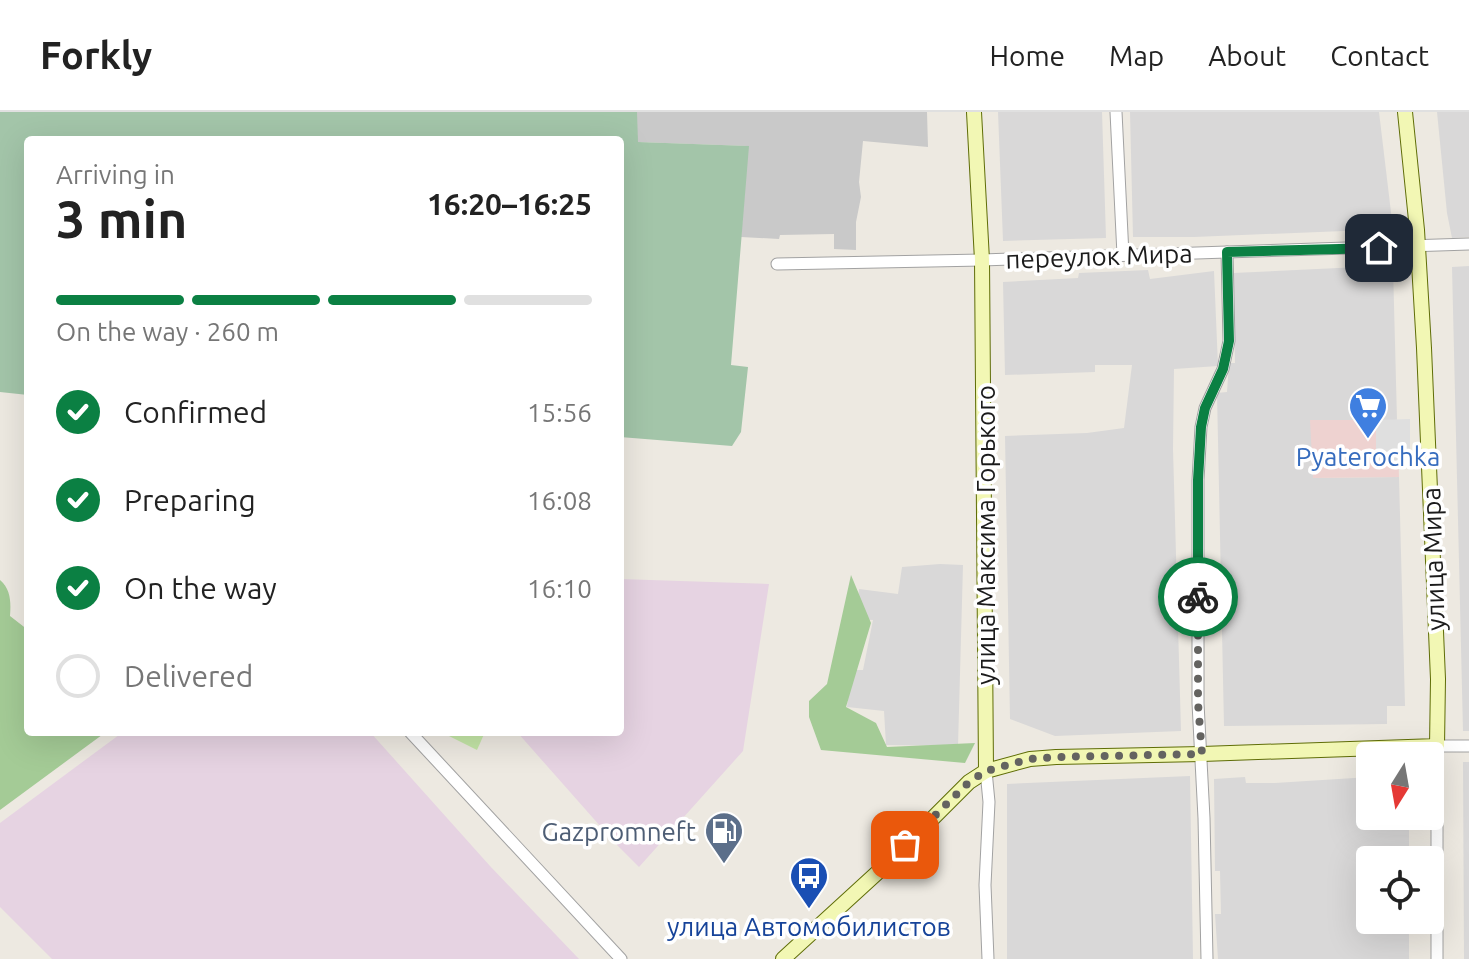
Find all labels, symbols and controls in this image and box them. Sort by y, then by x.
text: Forkly [40,34,152,76]
text: Home [990,40,1065,71]
text: Map [1109,40,1164,71]
text: About [1208,40,1286,71]
text: Contact [1330,40,1429,71]
text: Arriving in [56,160,175,189]
text: 16:20–16:25 [427,187,592,221]
text: 3 min [56,190,187,248]
pin [1345,214,1413,282]
icon: home [1357,226,1401,270]
street label: переулок Мира [1005,238,1193,274]
text: On the way · 260 m [56,317,279,346]
street label: улица Максима Горького [971,385,1000,685]
supermarket icon: Pyaterochka [1347,385,1389,440]
icon: check [56,390,100,434]
text: Confirmed [124,395,267,429]
text: 15:56 [527,398,592,427]
place label: Pyaterochka [1296,442,1440,471]
icon: check [56,478,100,522]
text: Preparing [124,483,256,517]
text: 16:08 [527,486,592,515]
street label: улица Мира [1416,487,1450,631]
courier [1158,557,1238,637]
icon: check [56,566,100,610]
text: On the way [124,571,277,605]
text: 16:10 [527,574,592,603]
icon: bike [1176,575,1220,619]
text: Delivered [124,659,253,693]
north arrow [1356,742,1444,830]
map controls [1356,742,1444,934]
fuel station icon: Gazpromneft [703,810,745,865]
pin [871,811,939,879]
place label: Gazpromneft [541,817,696,846]
icon: bag [883,823,927,867]
button: locate [1356,846,1444,934]
bus stop icon: улица Автомобилистов [788,855,830,910]
place label: улица Автомобилистов [667,912,951,941]

